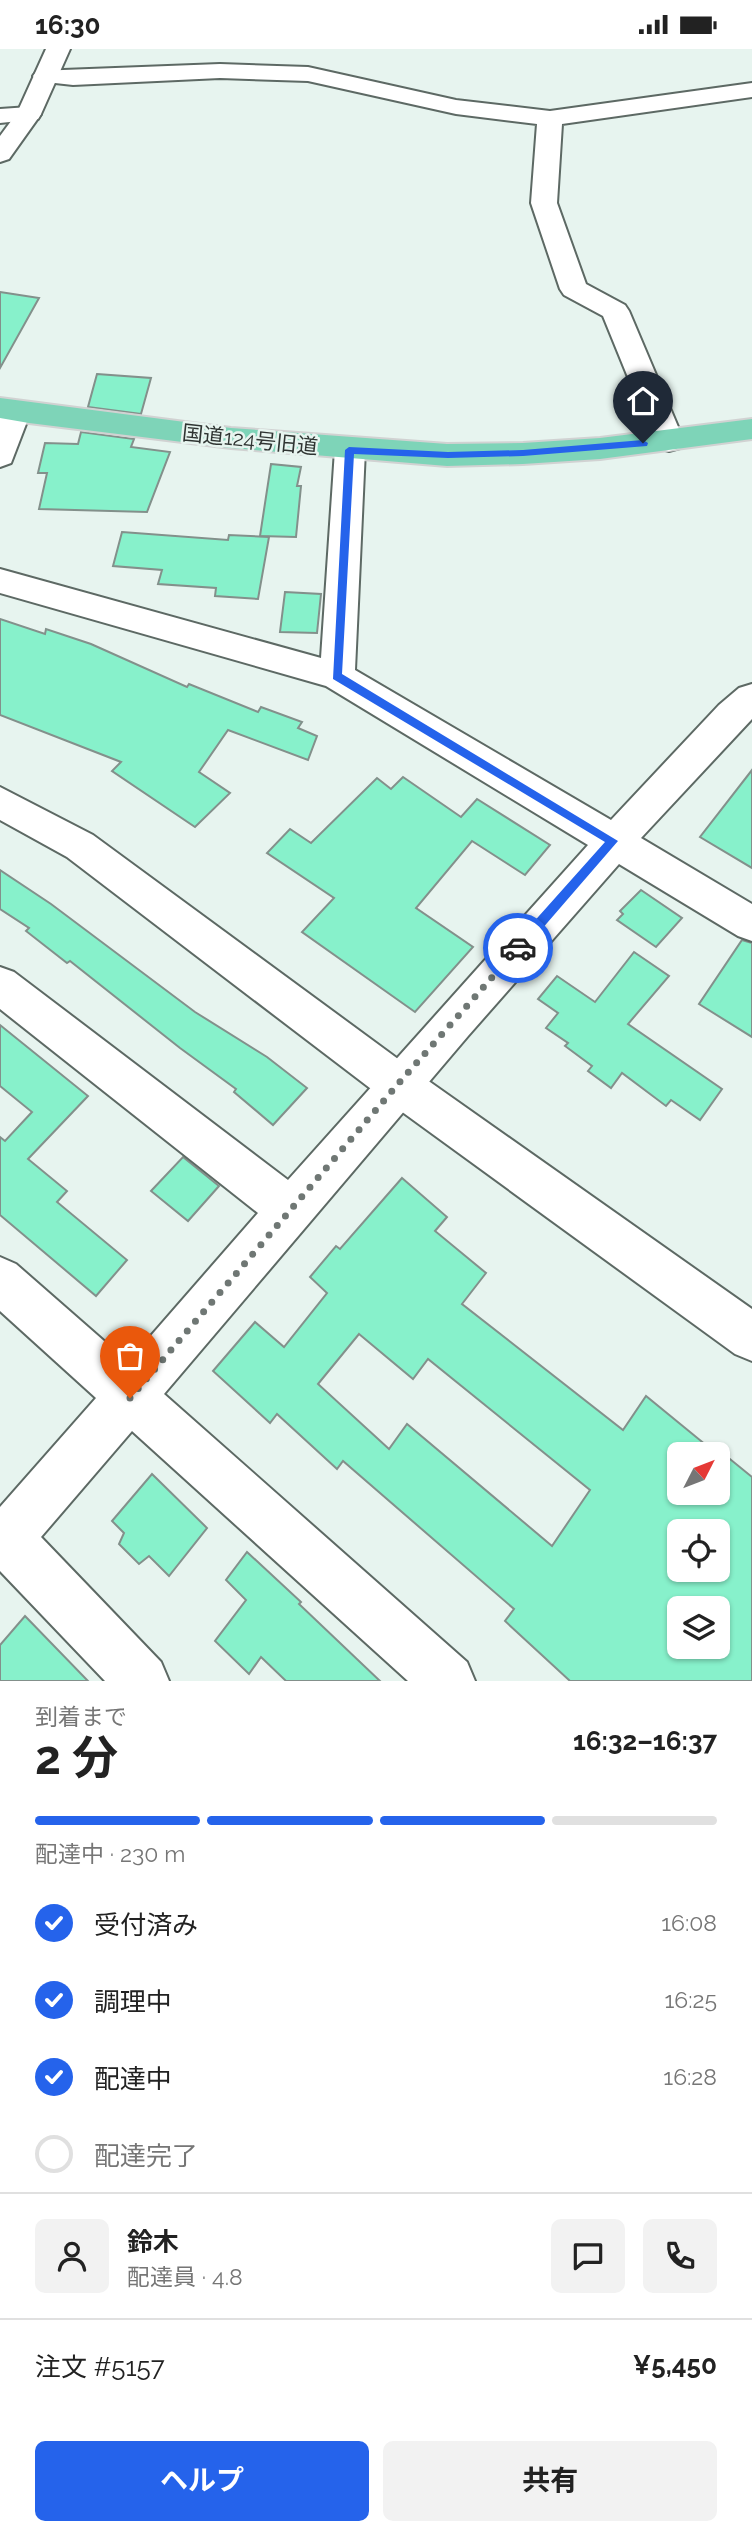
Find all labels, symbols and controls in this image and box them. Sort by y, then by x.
text: 16:30 [35,10,101,40]
pin [613,371,673,443]
icon: home [624,382,662,420]
street label: 国道124号旧道 [181,420,319,459]
courier [483,913,553,983]
icon: car [499,929,537,967]
pin [100,1326,160,1398]
icon: bag [111,1337,149,1375]
north arrow [667,1442,730,1505]
map controls [667,1442,730,1659]
button: locate [667,1519,730,1582]
button: layers [667,1596,730,1659]
text: 到着まで [35,1703,127,1730]
text: 16:32–16:37 [573,1726,717,1756]
text: 2 分 [35,1731,118,1785]
text: 配達中 · 230 m [35,1840,185,1867]
icon: check [35,1904,73,1942]
text: 16:08 [661,1909,717,1936]
text: 受付済み [94,1910,198,1940]
icon: check [35,1981,73,2019]
text: 16:25 [664,1986,717,2013]
text: 調理中 [94,1987,172,2017]
icon: check [35,2058,73,2096]
text: 16:28 [663,2063,717,2090]
text: 配達中 [94,2064,172,2094]
text: 配達完了 [94,2141,198,2171]
button: person [35,2219,109,2293]
button: chat [551,2219,625,2293]
button: phone [643,2219,717,2293]
text: 鈴木 [127,2227,179,2257]
text: 配達員 · 4.8 [127,2263,243,2290]
text: ¥5,450 [633,2350,717,2380]
text: 注文 #5157 [35,2352,165,2382]
button: ヘルプ [35,2441,369,2521]
button: 共有 [383,2441,717,2521]

